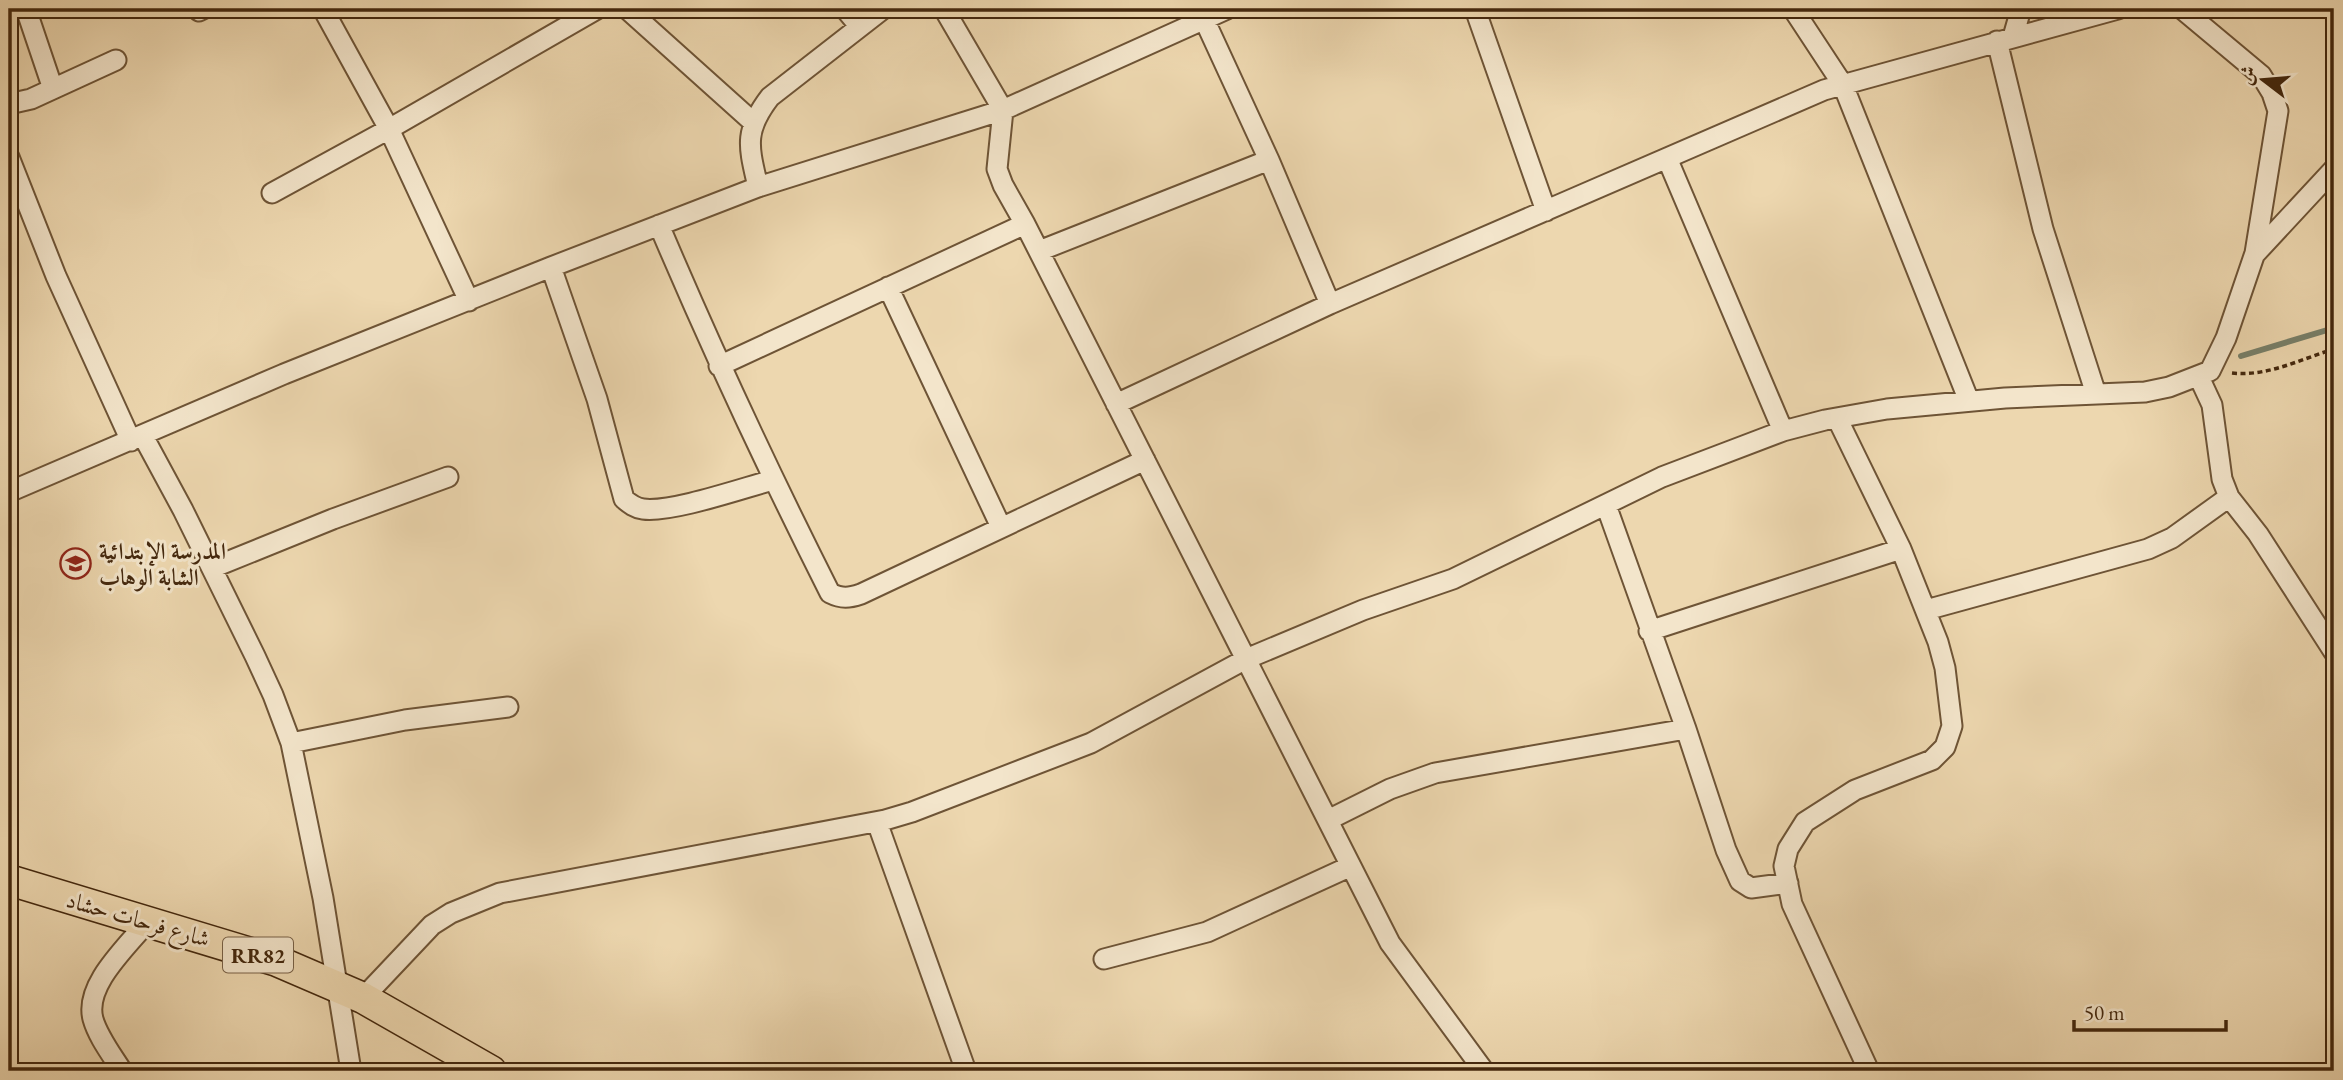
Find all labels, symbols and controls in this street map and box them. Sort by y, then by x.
north arrow [2228,46,2298,116]
text: ش [2233,63,2262,88]
place label: المدرسة الإبتدائية الشابة الوهاب [99,536,226,592]
school or university icon: المدرسة الإبتدائية الشابة الوهاب [59,547,93,581]
street label: شارع فرحات حشاد [61,884,213,959]
road number: RR82 [223,937,293,972]
scale bar [2074,989,2226,1033]
text: 50 m [2084,999,2125,1026]

